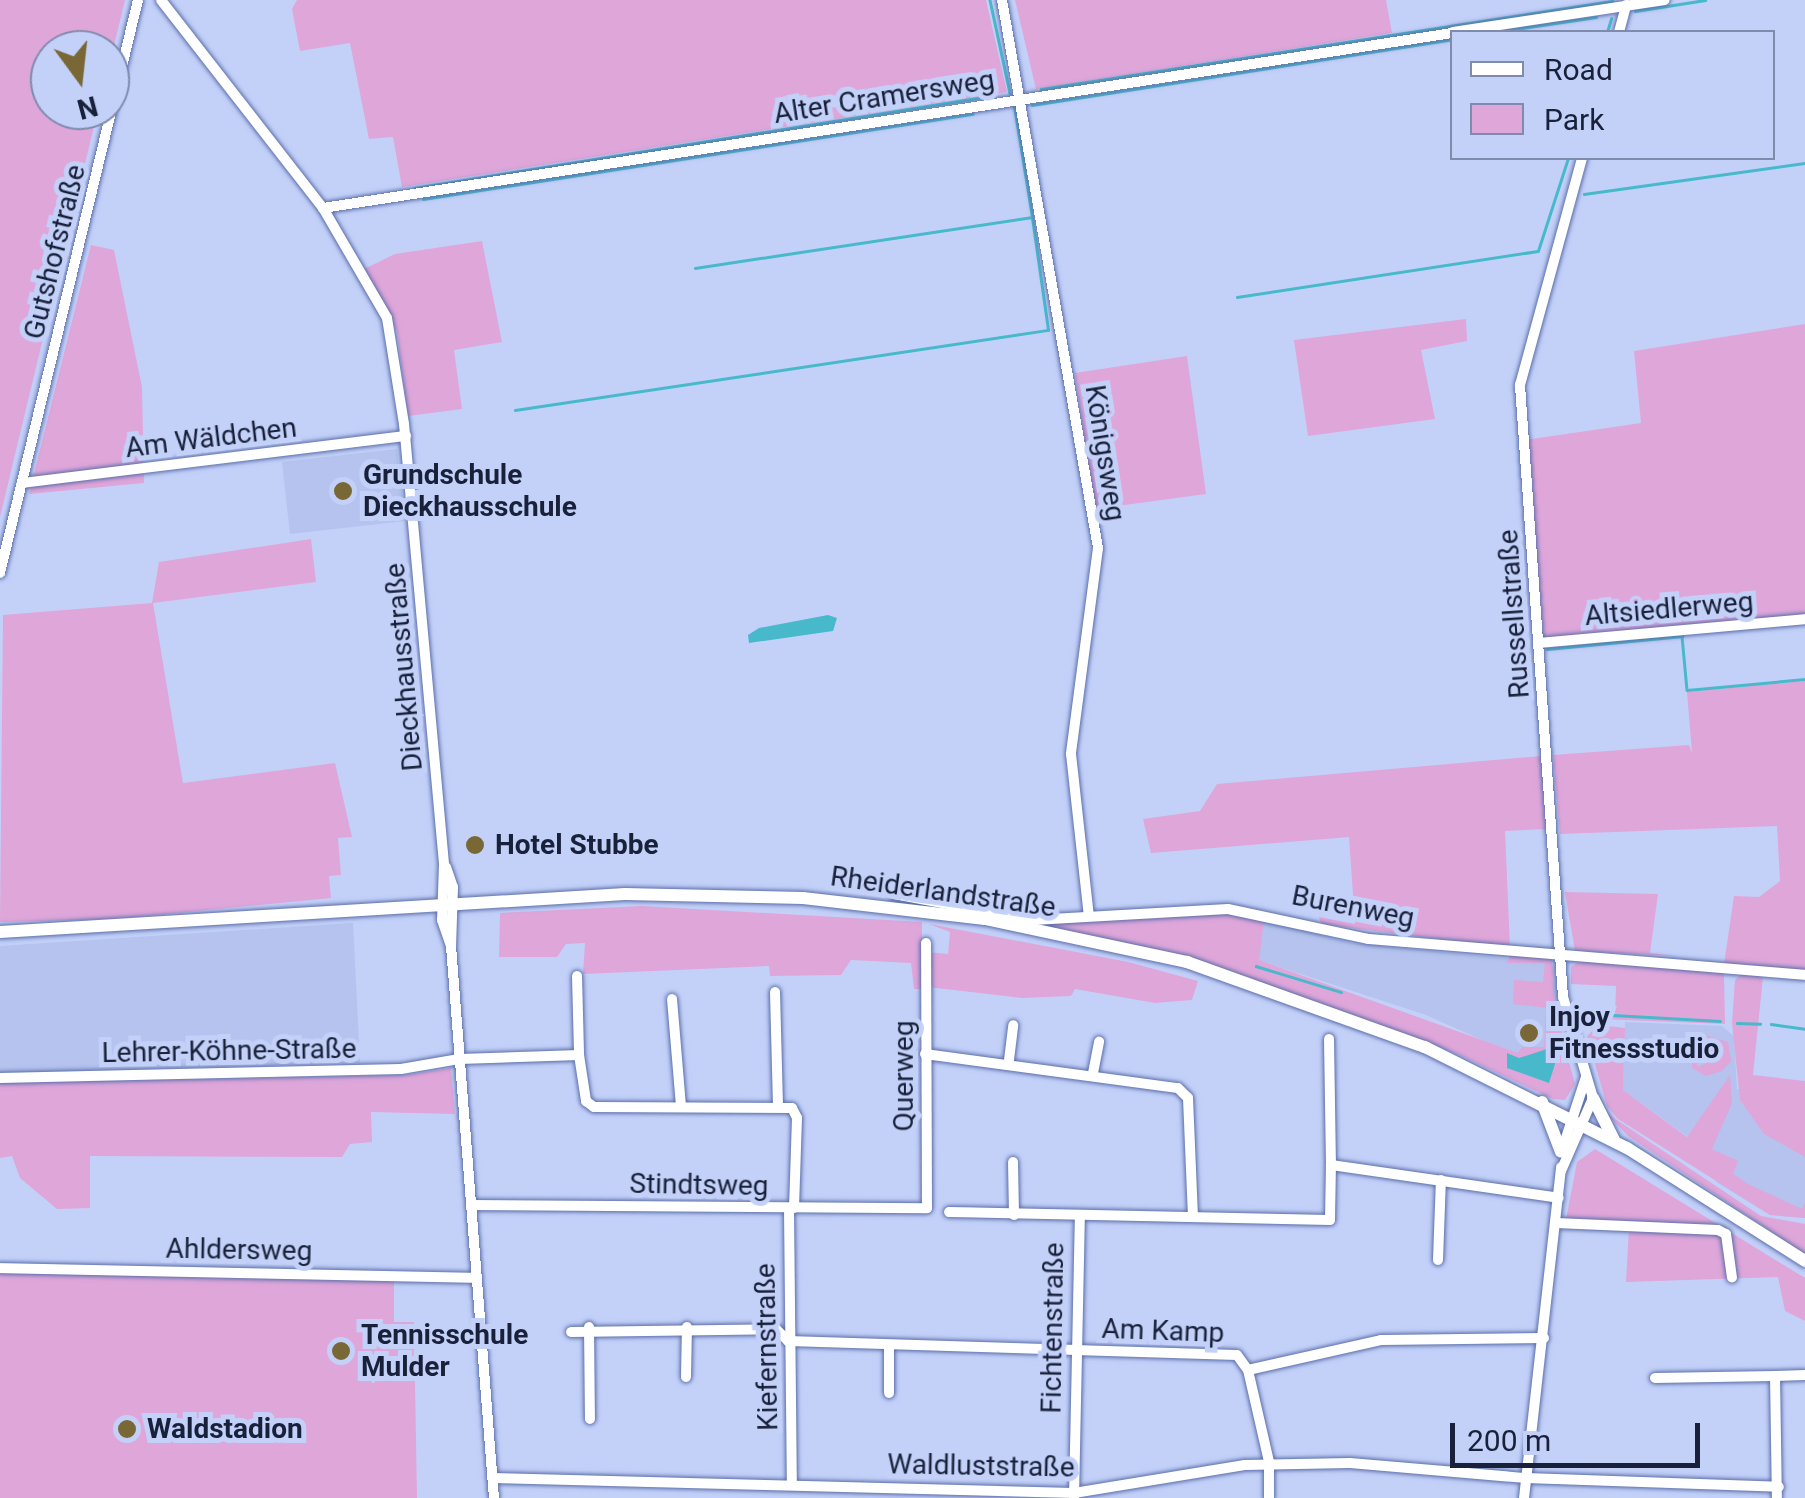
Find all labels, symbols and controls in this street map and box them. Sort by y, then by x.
north arrow [30,30,130,130]
legend [1450,30,1775,160]
text: Road [1544,52,1613,87]
street label: Alter Cramersweg [771,63,997,131]
text: N [74,89,101,126]
text: Park [1544,102,1604,137]
street label: Gutshofstraße [17,161,93,343]
street label: Königsweg [1078,383,1132,523]
street label: Am Wäldchen [123,411,299,465]
place label: Grundschule Dieckhausschule [363,458,577,524]
marker: Grundschule Dieckhausschule [332,480,354,502]
street label: Russellstraße [1491,528,1537,700]
street label: Dieckhausstraße [378,562,430,772]
street label: Altsiedlerweg [1583,585,1755,633]
place label: Hotel Stubbe [495,828,659,862]
marker: Hotel Stubbe [464,834,486,856]
street label: Rheiderlandstraße [828,860,1058,924]
street label: Burenweg [1289,879,1417,935]
place label: Injoy Fitnessstudio [1549,1000,1719,1066]
street label: Querweg [887,1021,921,1131]
marker: Injoy Fitnessstudio [1518,1022,1540,1044]
street label: Lehrer-Köhne-Straße [101,1032,357,1070]
street label: Stindtsweg [629,1167,769,1203]
street label: Ahldersweg [165,1232,313,1268]
street label: Fichtenstraße [1035,1242,1071,1414]
street label: Kiefernstraße [749,1263,785,1431]
street label: Am Kamp [1101,1312,1225,1350]
place label: Tennisschule Mulder [361,1318,528,1384]
marker: Tennisschule Mulder [330,1340,352,1362]
scale bar [1455,1403,1705,1465]
place label: Waldstadion [147,1412,303,1446]
marker: Waldstadion [116,1418,138,1440]
text: 200 m [1467,1423,1551,1458]
street label: Waldluststraße [887,1448,1075,1484]

